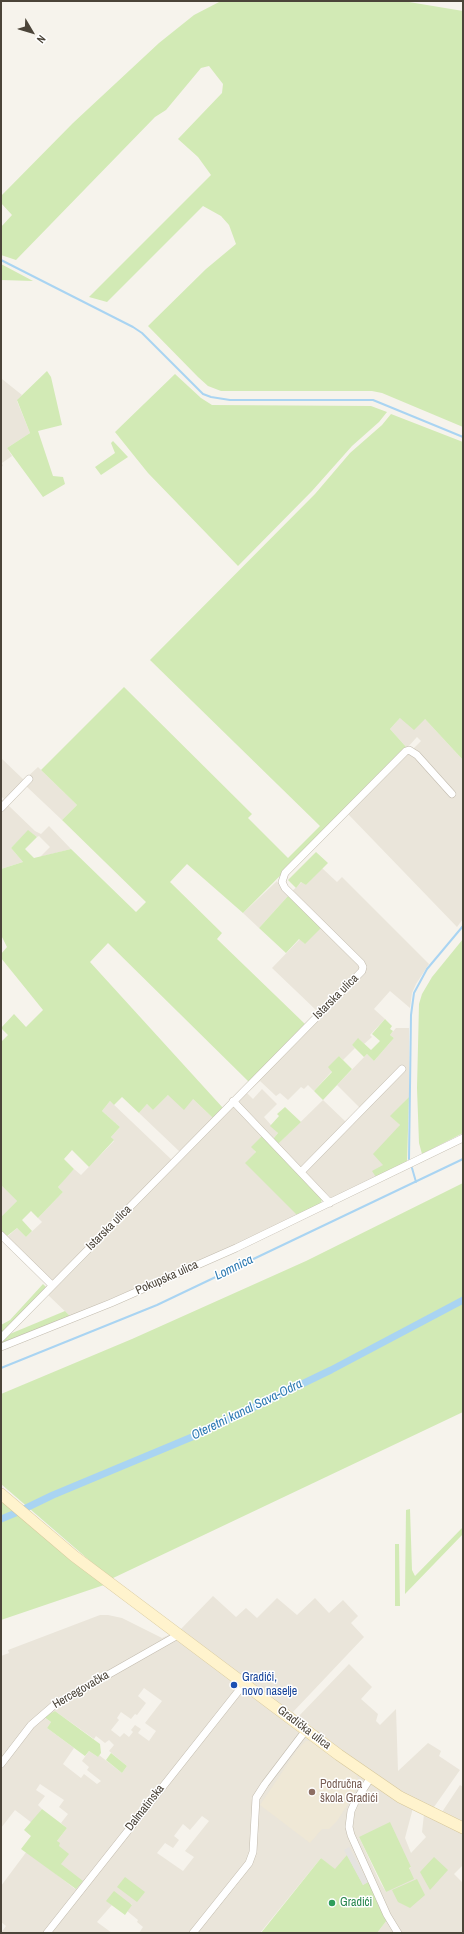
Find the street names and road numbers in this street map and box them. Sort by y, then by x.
street label: Istarska ulica [310,971,362,1023]
street label: Istarska ulica [83,1202,135,1254]
street label: Pokupska ulica [134,1258,200,1298]
street label: Hercegovačka [50,1668,112,1712]
street label: Gradička ulica [274,1703,334,1753]
street label: Dalmatinska [122,1782,168,1834]

